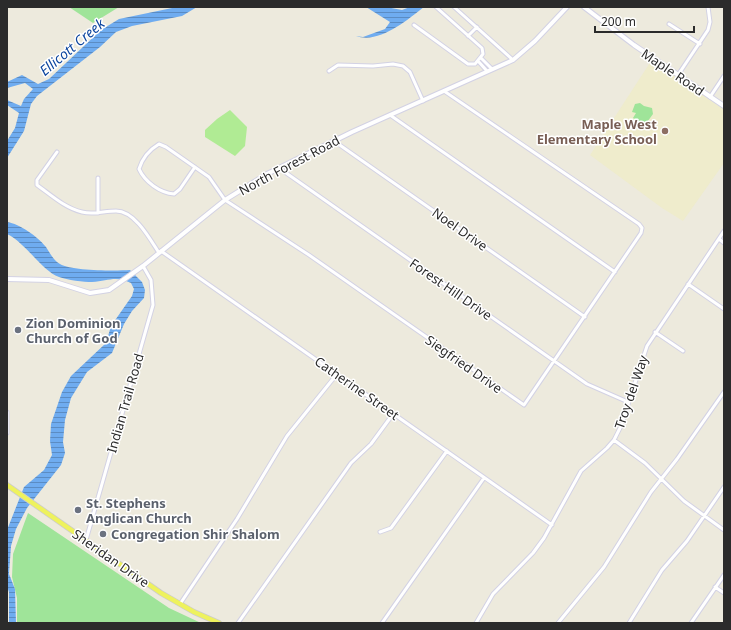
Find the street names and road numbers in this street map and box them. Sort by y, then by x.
street label: Maple Road [638,44,708,100]
street label: North Forest Road [235,131,343,199]
street label: Noel Drive [429,203,491,255]
street label: Forest Hill Drive [406,254,496,324]
street label: Siegfried Drive [422,331,506,397]
street label: Indian Trail Road [102,351,148,455]
street label: Catherine Street [311,352,403,424]
street label: Troy del Way [610,352,652,431]
street label: Sheridan Drive [69,525,153,591]

